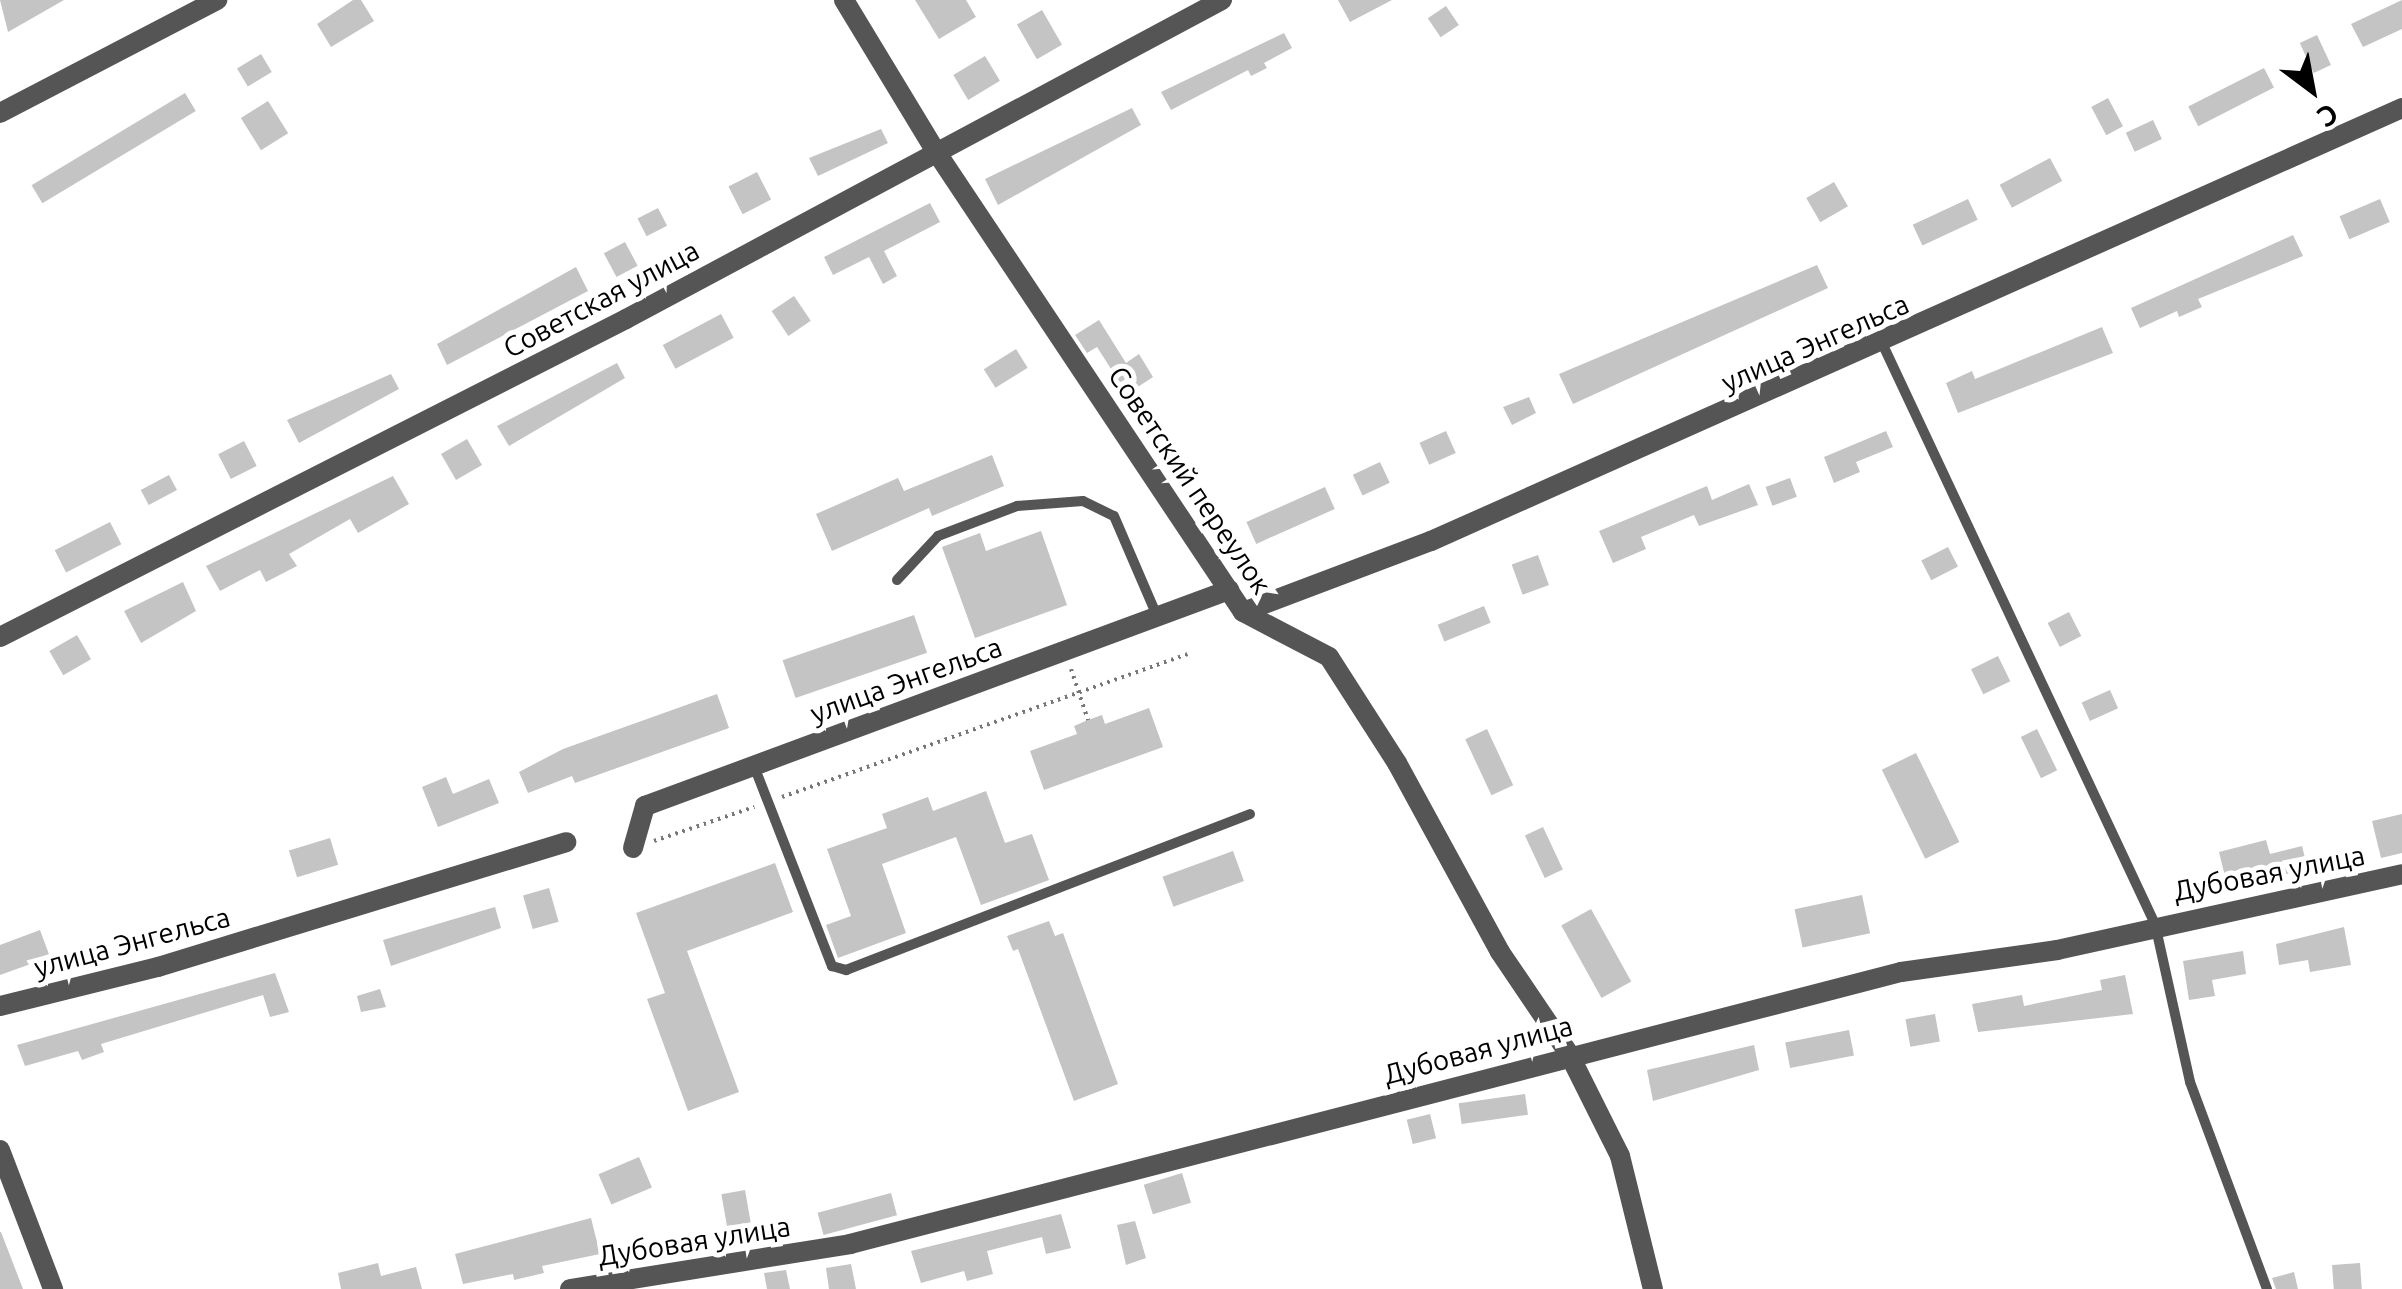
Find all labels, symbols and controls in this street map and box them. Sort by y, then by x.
north arrow [2262,40,2362,140]
text: С [2312,98,2344,134]
street label: Советская улица [497,233,705,365]
street label: улица Энгельса [1716,287,1914,399]
street label: Советский переулок [1101,360,1279,600]
street label: улица Энгельса [806,630,1006,730]
street label: Дубовая улица [2170,838,2368,908]
street label: улица Энгельса [30,900,234,984]
street label: Дубовая улица [1380,1009,1576,1091]
street label: Дубовая улица [595,1209,793,1273]

